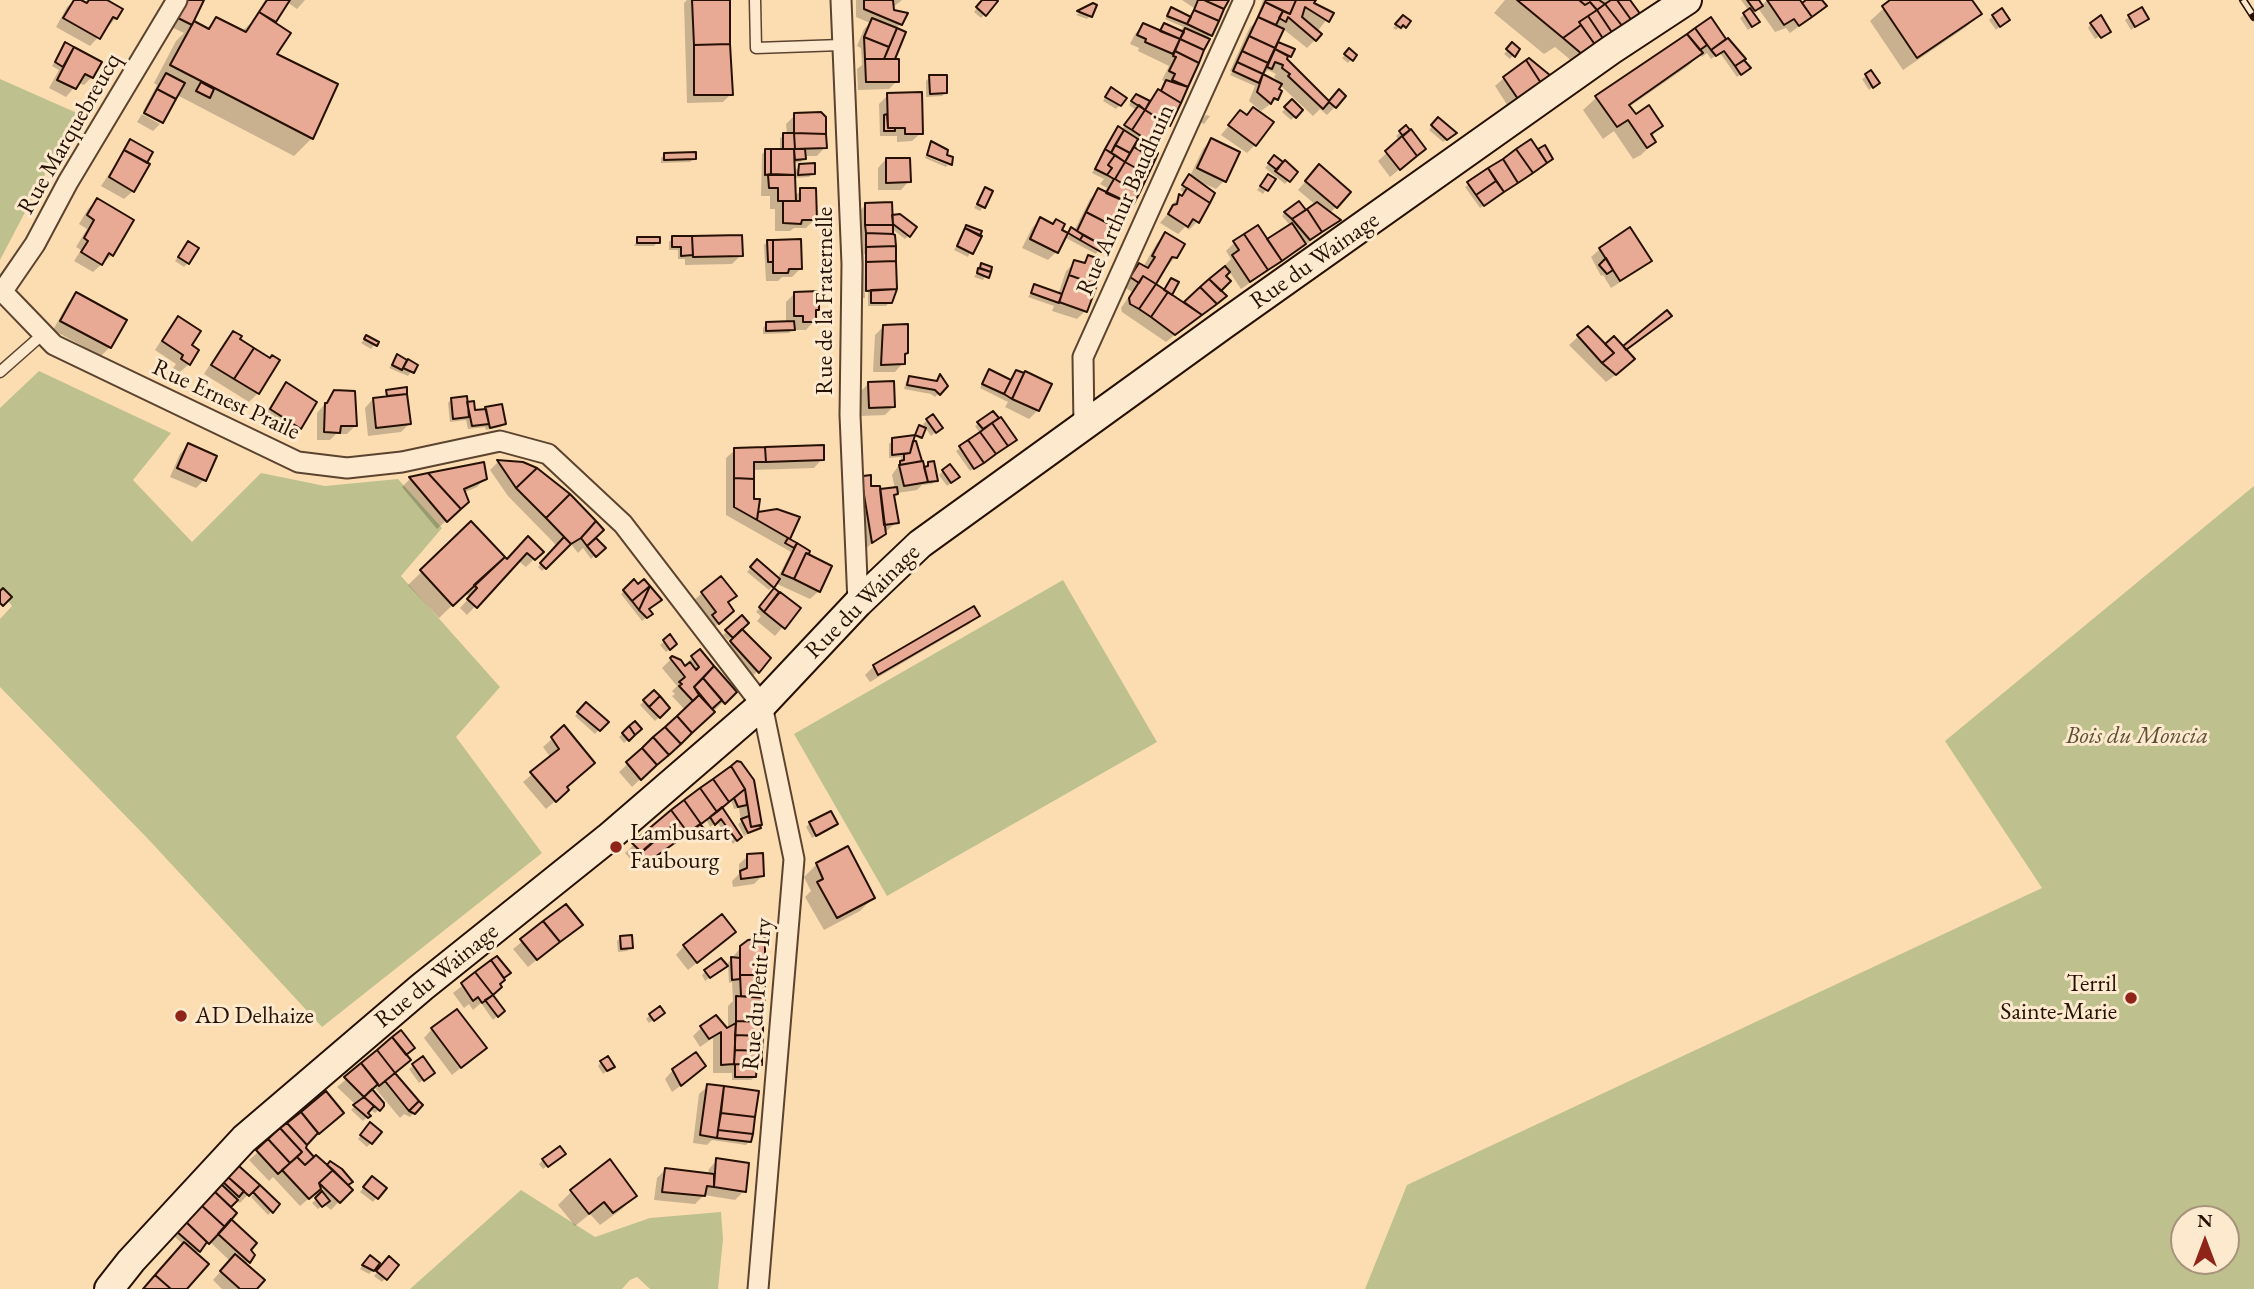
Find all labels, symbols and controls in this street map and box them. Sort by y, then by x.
street label: Rue Marquebreucq [12,48,128,220]
street label: Rue Arthur Baudhuin [1071,100,1181,300]
street label: Rue du Wainage [1245,206,1385,316]
street label: Rue de la Fraternelle [811,207,839,395]
street label: Rue Ernest Praile [148,353,304,447]
street label: Rue du Wainage [800,539,926,665]
park label: Bois du Moncia [2066,722,2208,750]
place label: Lambusart Faubourg [630,819,730,875]
marker: Lambusart Faubourg [608,839,624,855]
street label: Rue du Wainage [369,917,505,1035]
street label: Rue du Petit Try [737,917,779,1071]
place label: Terril Sainte-Marie [2000,970,2117,1026]
marker: Terril Sainte-Marie [2123,990,2139,1006]
place label: AD Delhaize [195,1002,314,1030]
marker: AD Delhaize [173,1008,189,1024]
north arrow [2170,1205,2240,1275]
text: N [2197,1208,2213,1233]

